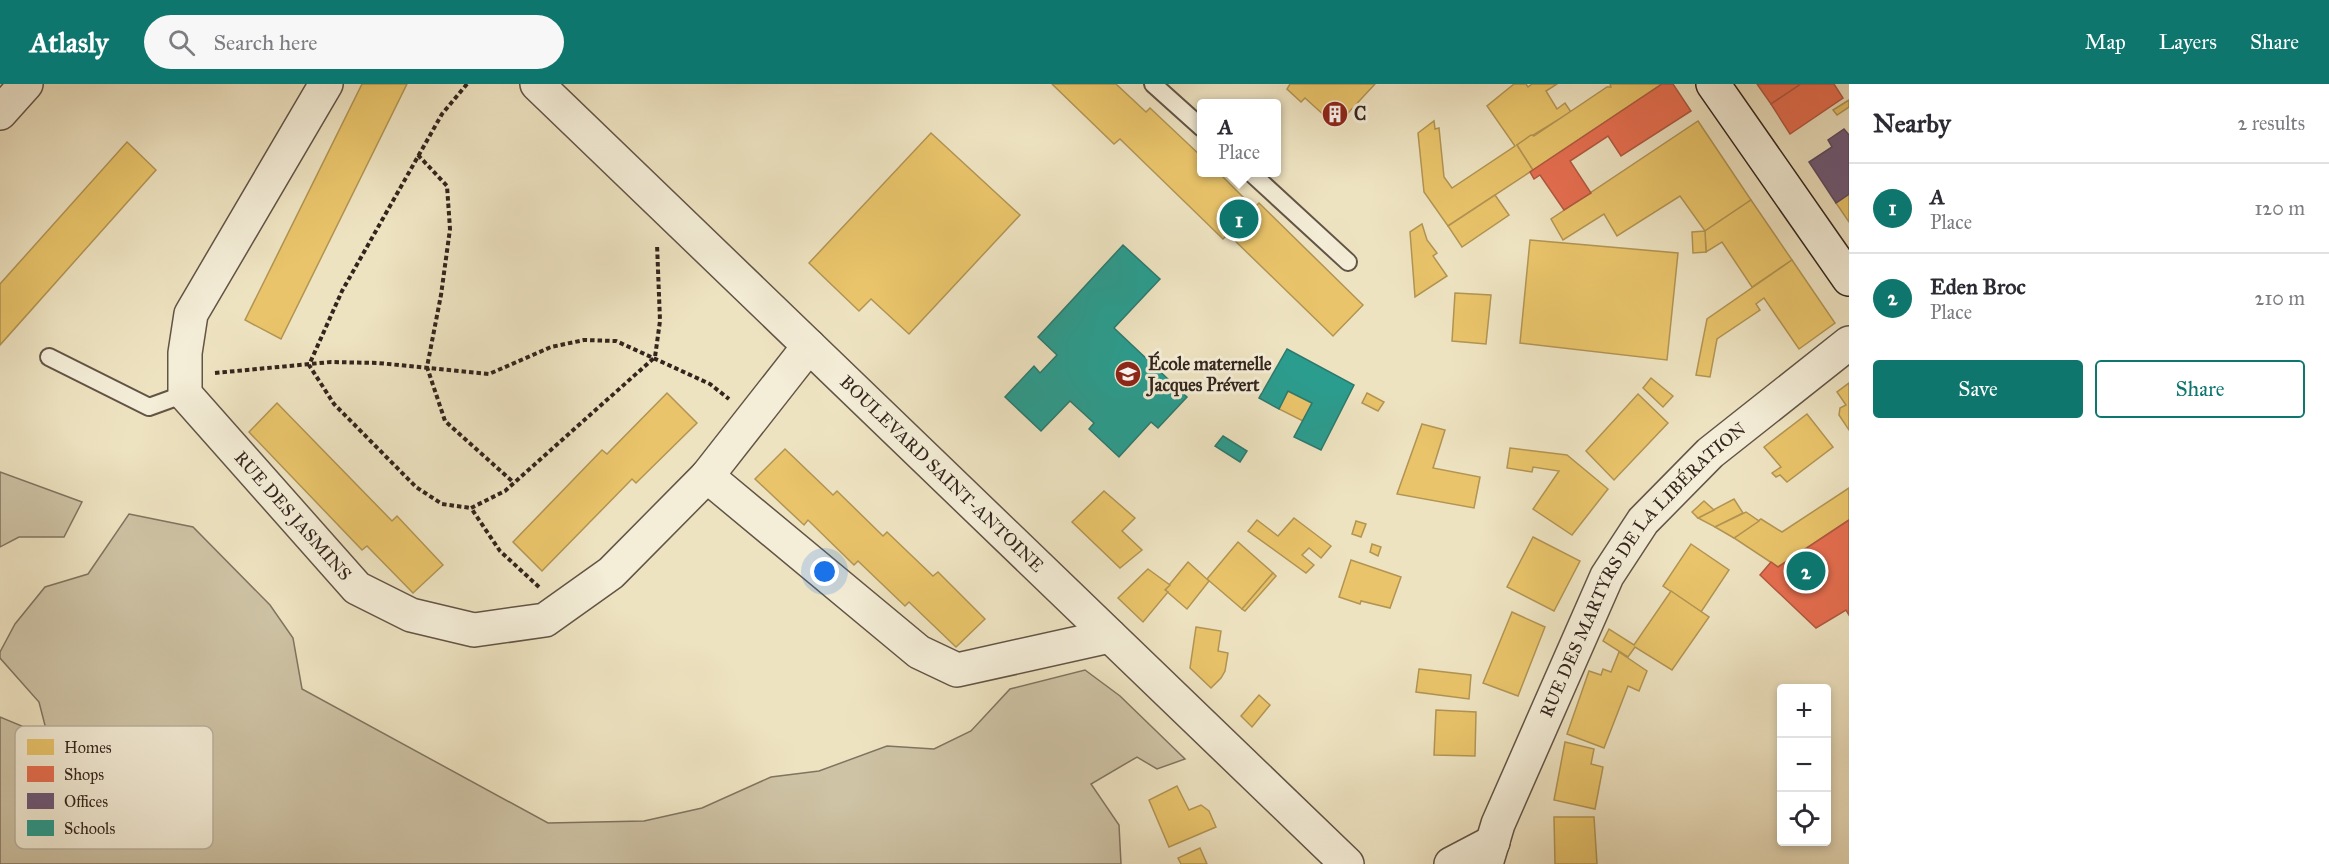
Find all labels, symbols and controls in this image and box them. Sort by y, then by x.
search box [144,15,564,69]
text: Atlasly [30,25,108,60]
icon: search [165,26,198,59]
text: Search here [213,29,317,56]
text: Map [2085,29,2126,55]
text: Layers [2159,29,2217,55]
text: Share [2250,29,2299,55]
popup [1197,99,1281,177]
building icon: C [1320,99,1350,129]
place label: C [1354,103,1366,125]
text: Nearby [1873,107,1951,139]
text: 2 results [2237,111,2305,135]
text: A [1218,113,1233,140]
text: Place [1218,140,1260,164]
text: A [1930,183,1945,210]
pin: 1 [1220,196,1258,242]
text: 1 [1889,196,1896,220]
text: 120 m [2254,196,2305,220]
text: Place [1930,210,1972,234]
text: Eden Broc [1930,273,2026,300]
text: 2 [1888,286,1897,310]
text: 210 m [2255,286,2305,310]
text: Place [1930,300,1972,324]
place label: École maternelle Jacques Prévert [1146,350,1272,397]
school or university icon: École maternelle Jacques Prévert [1113,359,1143,389]
button: Save [1873,360,2083,418]
button: Share [2095,360,2305,418]
street label: BOULEVARD SAINT-ANTOINE [835,371,1048,577]
street label: RUE DES MARTYRS DE LA LIBÉRATION [1535,418,1750,721]
street label: RUE DES JASMINS [230,447,356,585]
pin: 2 [1786,548,1826,594]
your location [810,557,839,586]
map controls [1777,684,1831,846]
button: + [1777,684,1831,738]
legend [15,726,213,849]
text: Homes [64,738,112,757]
button: − [1777,738,1831,792]
text: Shops [64,765,104,784]
text: Offices [64,792,108,811]
button: locate [1777,792,1831,846]
text: Schools [64,819,115,838]

